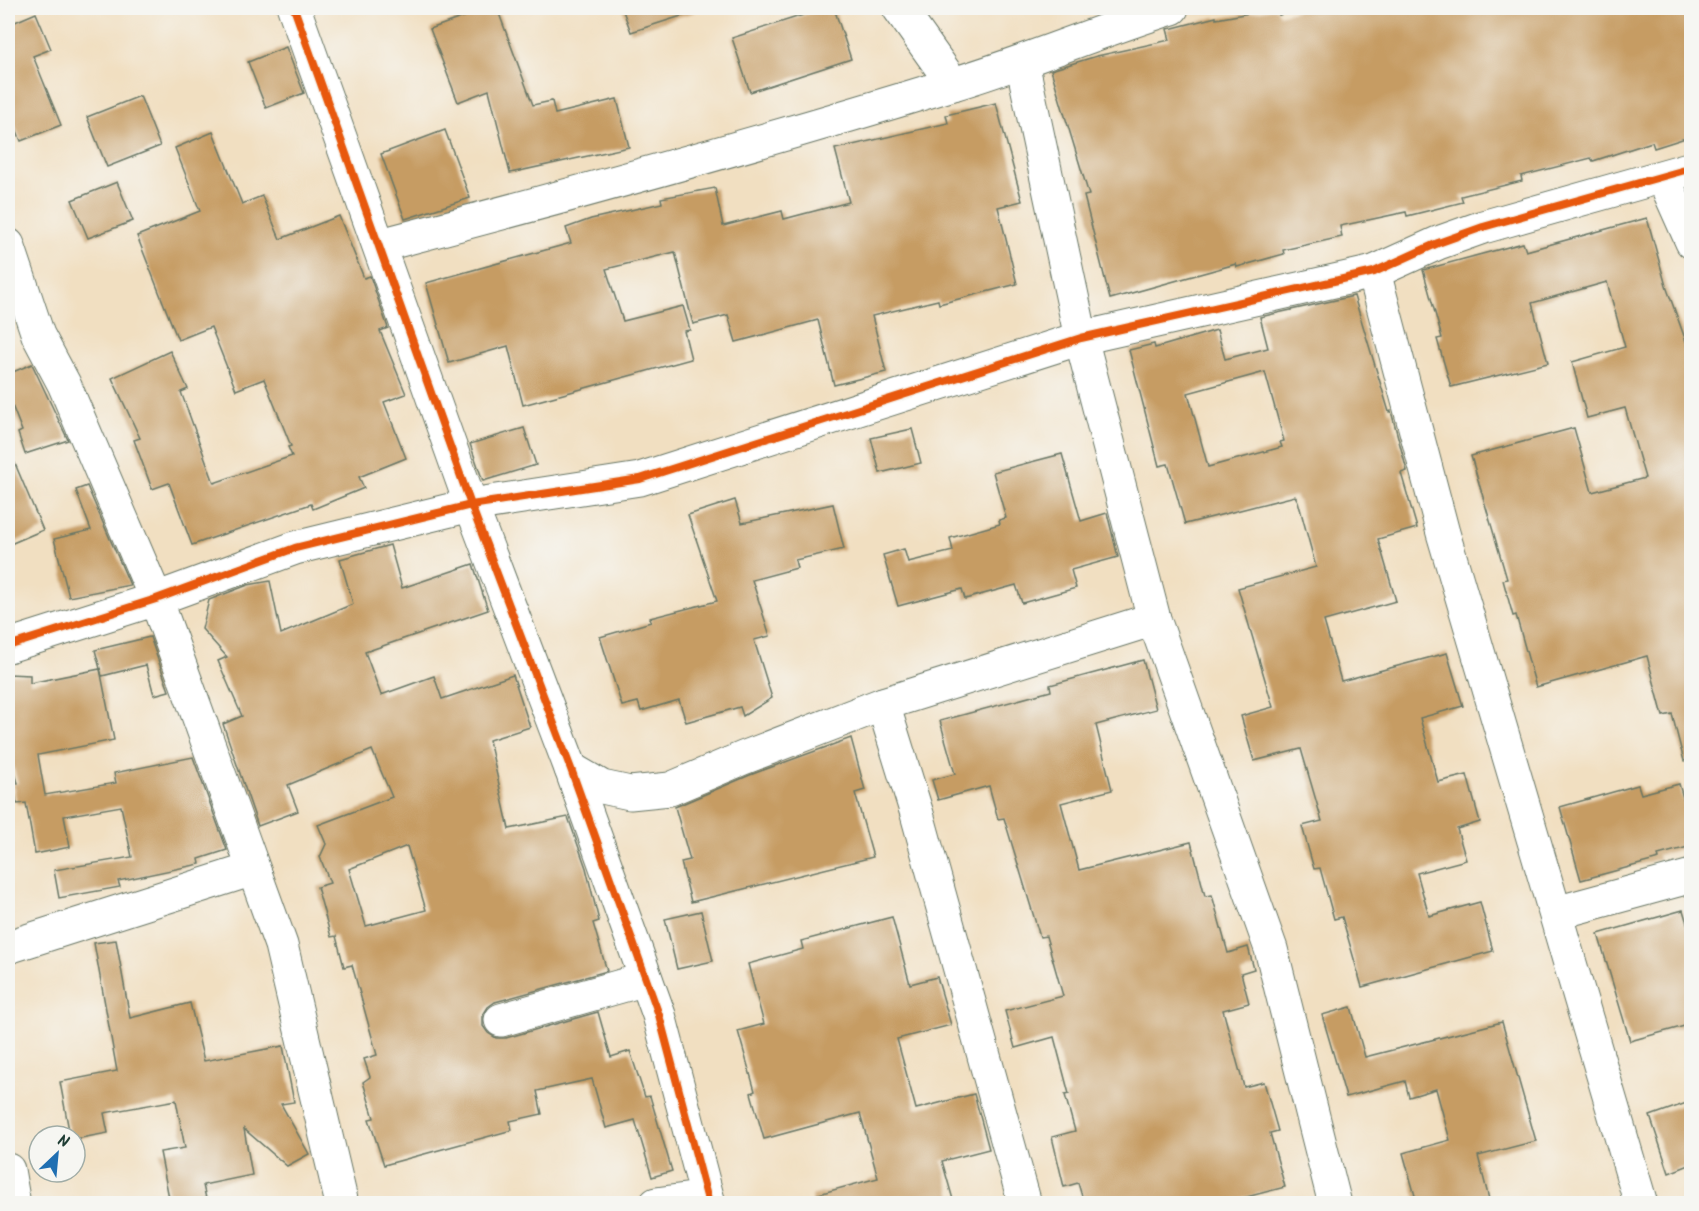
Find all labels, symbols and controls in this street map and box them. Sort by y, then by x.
north arrow [27,1124,87,1184]
text: N [53,1128,73,1155]

